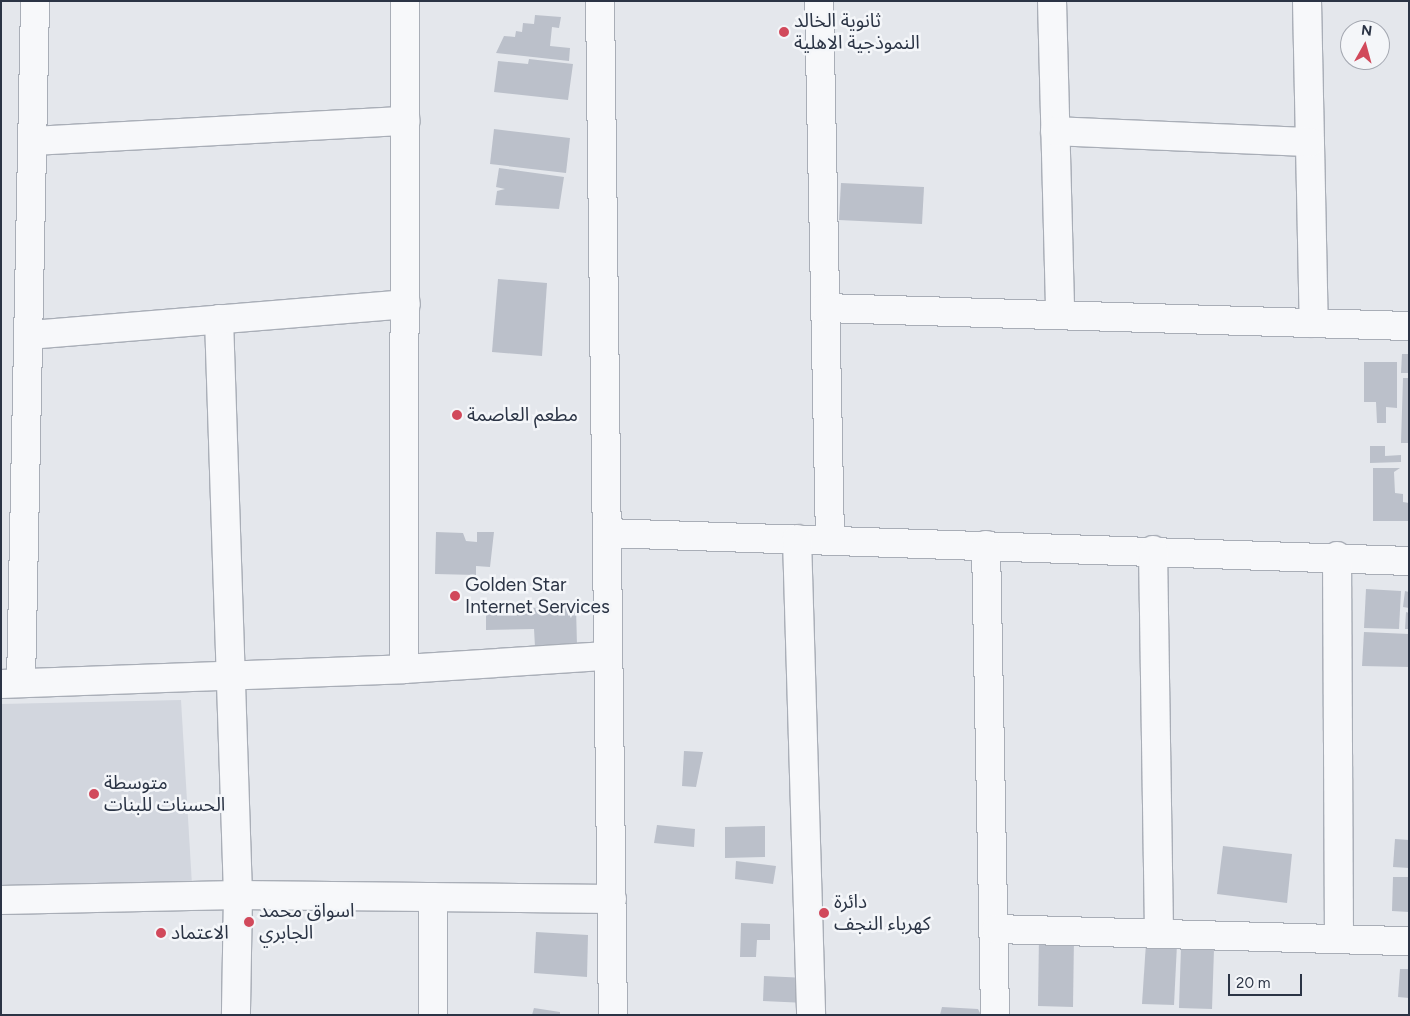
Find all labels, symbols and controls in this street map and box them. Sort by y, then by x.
place label: ثانوية الخالد النموذجية الاهلية [794,10,920,54]
north arrow [1340,20,1390,70]
text: N [1360,22,1373,40]
marker: ثانوية الخالد النموذجية الاهلية [778,26,790,38]
place label: مطعم العاصمة [467,404,578,426]
marker: مطعم العاصمة [451,409,463,421]
place label: Golden Star Internet Services [465,574,610,618]
marker: Golden Star Internet Services [449,590,461,602]
place label: متوسطة الحسنات للبنات [104,772,225,816]
marker: متوسطة الحسنات للبنات [88,788,100,800]
place label: دائرة كهرباء النجف [834,891,931,935]
place label: اسواق محمد الجابري [259,900,354,944]
marker: دائرة كهرباء النجف [818,907,830,919]
marker: اسواق محمد الجابري [243,916,255,928]
place label: الاعتماد [171,922,229,944]
marker: الاعتماد [155,927,167,939]
scale bar [1230,964,1304,996]
text: 20 m [1236,974,1270,992]

